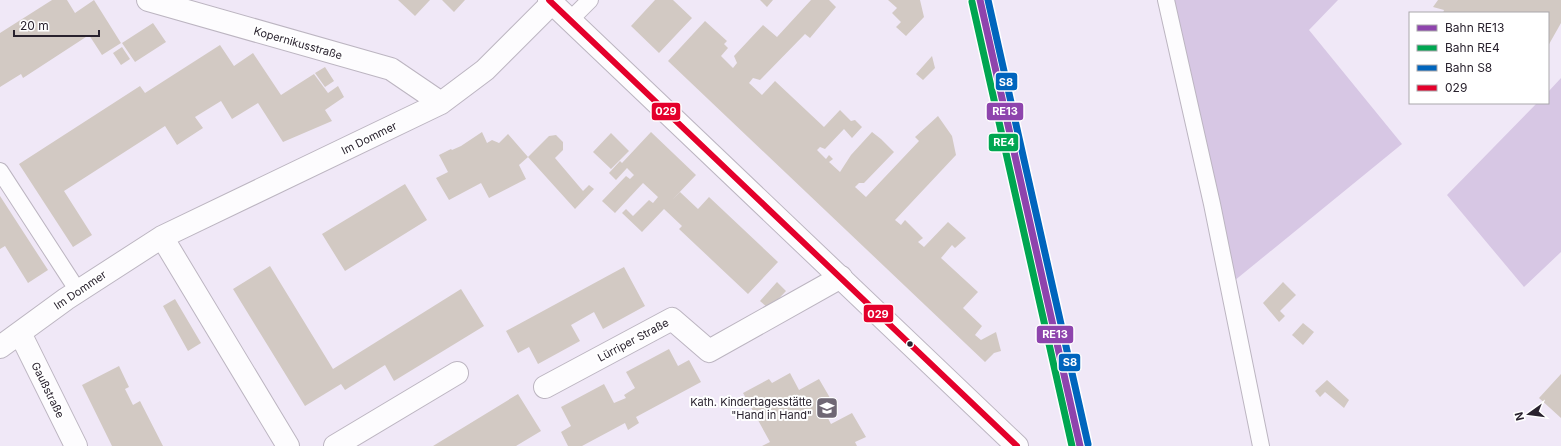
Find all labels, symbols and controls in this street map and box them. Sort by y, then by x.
scale bar [14,12,99,38]
legend [1409,12,1549,104]
text: 20 m [20,18,49,33]
text: Bahn RE13 [1445,20,1504,35]
street label: Kopernikusstraße [252,24,344,62]
text: Bahn RE4 [1445,40,1500,55]
text: Bahn S8 [1445,60,1492,75]
line badge: S8 [995,72,1018,91]
text: S8 [999,75,1013,89]
text: 029 [1445,80,1467,95]
line badge: 029 [651,102,681,121]
line badge: RE13 [986,102,1024,121]
text: 029 [655,104,677,118]
text: RE13 [992,104,1018,118]
street label: Im Dommer [339,119,399,157]
line badge: RE4 [988,133,1019,152]
text: RE4 [993,135,1015,149]
street label: Im Dommer [51,267,109,313]
line badge: 029 [863,304,894,323]
text: 029 [867,307,889,321]
street label: Lürriper Straße [595,315,671,365]
line badge: RE13 [1036,325,1074,344]
text: RE13 [1042,327,1068,341]
unlabelled marker [905,339,915,349]
line badge: S8 [1058,353,1081,372]
text: S8 [1063,355,1077,369]
street label: Gaußstraße [28,360,68,420]
north arrow [1509,394,1549,434]
place label: Kath. Kindertagesstätte "Hand in Hand" [690,395,812,422]
school or university icon: Kath. Kindertagesstätte "Hand in Hand" [814,395,840,421]
text: N [1511,411,1527,422]

